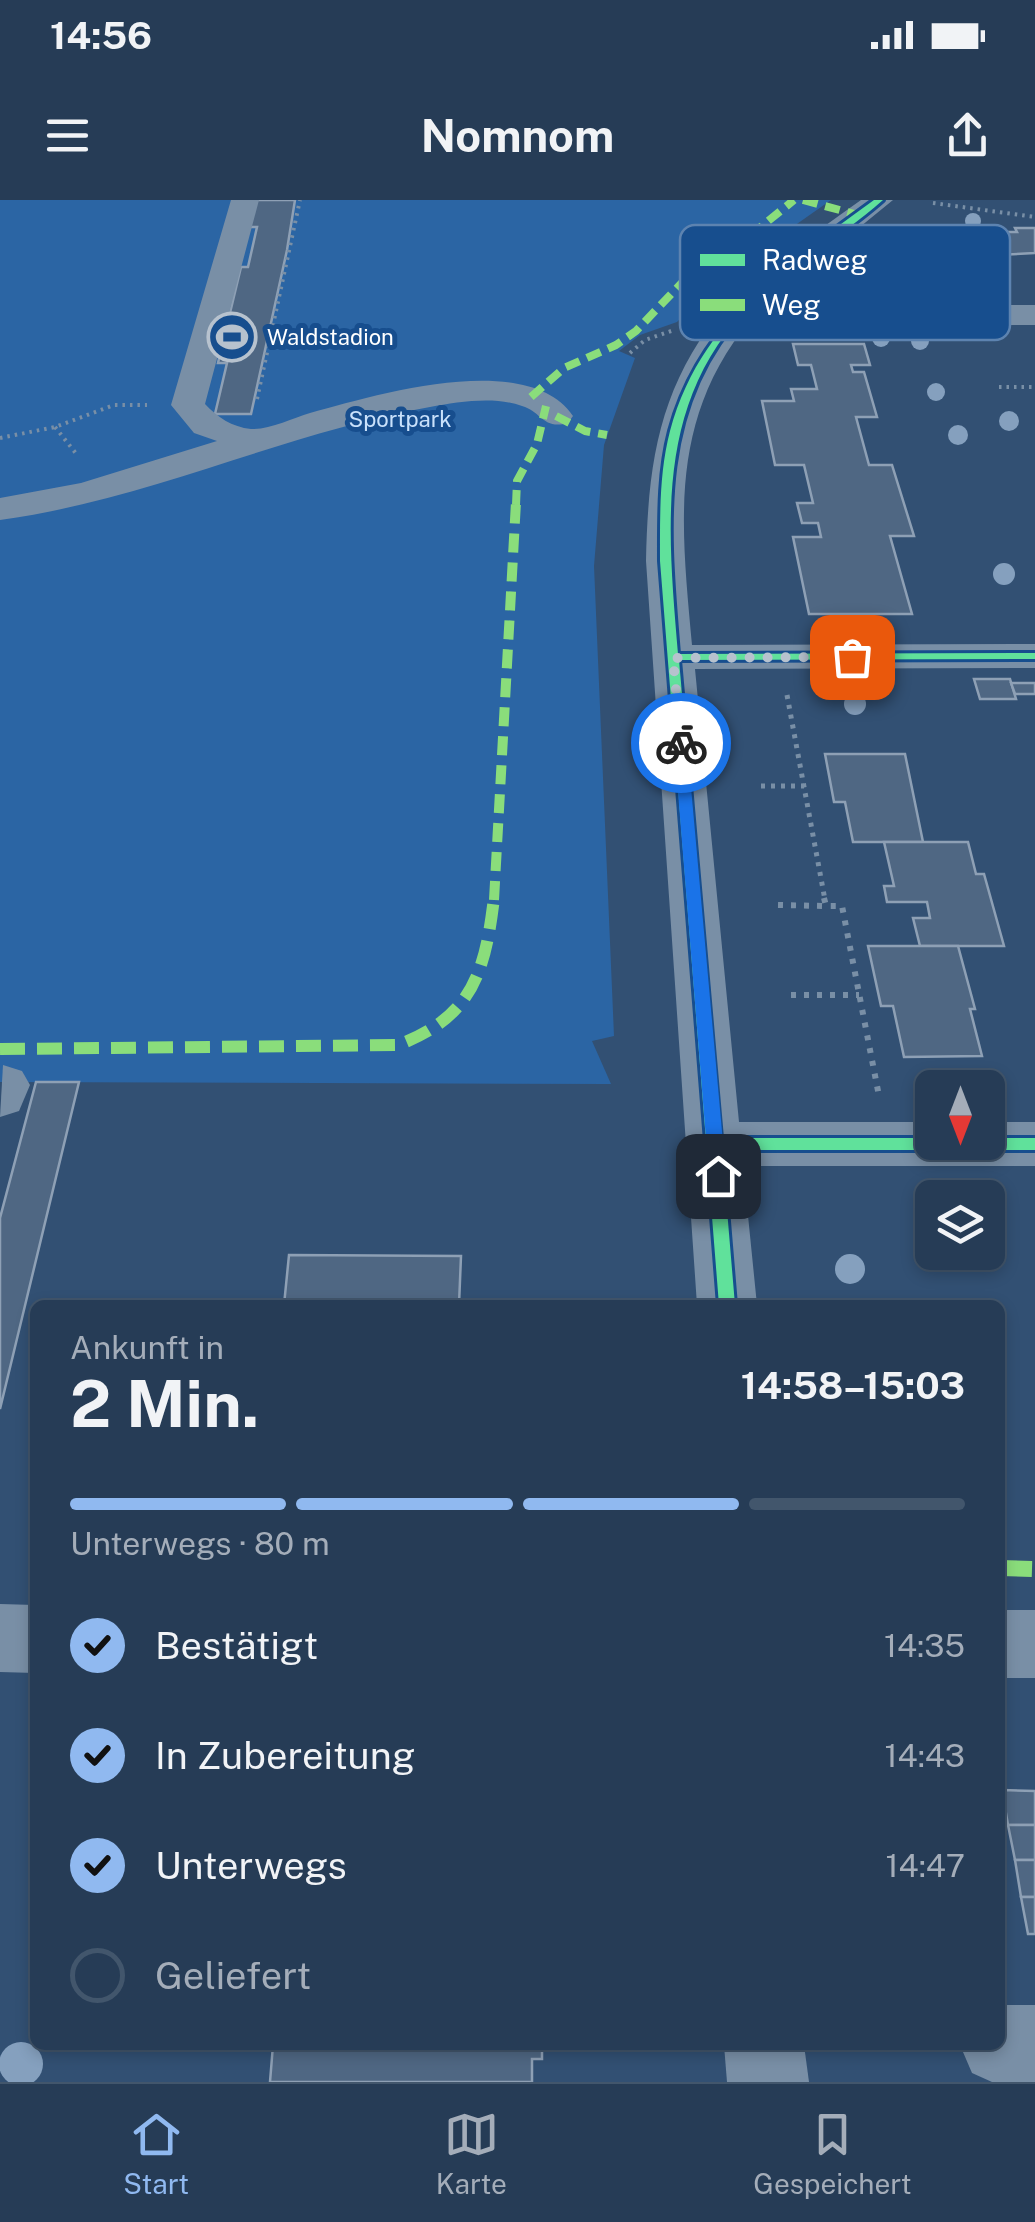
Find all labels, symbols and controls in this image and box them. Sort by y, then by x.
text: 14:56 [50,13,152,58]
icon: menu [40,108,95,163]
icon: share [940,108,995,163]
text: Nomnom [421,109,614,162]
legend [680,225,1010,340]
text: Radweg [762,243,868,276]
text: Weg [762,288,821,321]
sports icon: Waldstadion [206,311,258,363]
place label: Waldstadion [267,324,394,350]
park label: Sportpark [348,406,452,432]
pin [810,615,895,700]
icon: bag [825,630,880,685]
courier [631,693,731,793]
icon: bike [654,716,709,771]
north arrow [915,1070,1005,1160]
map controls [915,1070,1005,1270]
pin [676,1134,761,1219]
icon: home [691,1149,746,1204]
button: layers [915,1180,1005,1270]
text: Ankunft in [70,1329,224,1366]
text: 14:58–15:03 [741,1363,965,1408]
text: 2 Min. [70,1365,259,1442]
text: Unterwegs · 80 m [70,1525,330,1562]
icon: check [70,1618,125,1673]
text: Bestätigt [155,1623,318,1668]
text: 14:35 [884,1627,965,1664]
icon: check [70,1728,125,1783]
text: In Zubereitung [155,1733,415,1778]
text: 14:43 [885,1737,965,1774]
icon: check [70,1838,125,1893]
text: Unterwegs [155,1843,347,1888]
text: 14:47 [886,1847,965,1884]
text: Geliefert [155,1953,311,1998]
tab: Start [123,2107,189,2200]
tab: Karte [436,2107,507,2200]
tab: Gespeichert [753,2107,912,2200]

